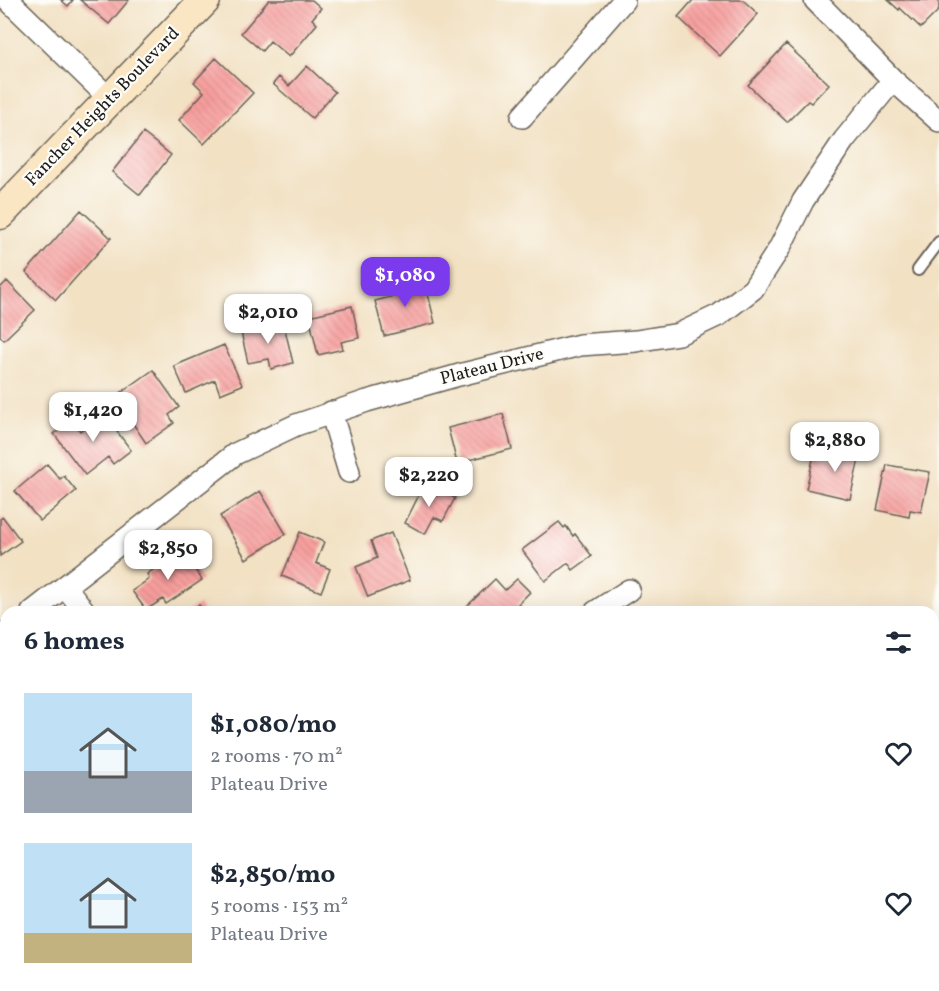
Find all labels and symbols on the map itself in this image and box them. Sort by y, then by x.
street label: Fancher Heights Boulevard [20,22,186,192]
pin: $1,080 [356,257,454,308]
pin: $2,010 [219,294,317,345]
street label: Plateau Drive [438,342,546,392]
pin: $1,420 [44,392,142,443]
pin: $2,880 [786,422,884,473]
pin: $2,220 [380,457,478,508]
pin: $2,850 [119,530,217,581]

